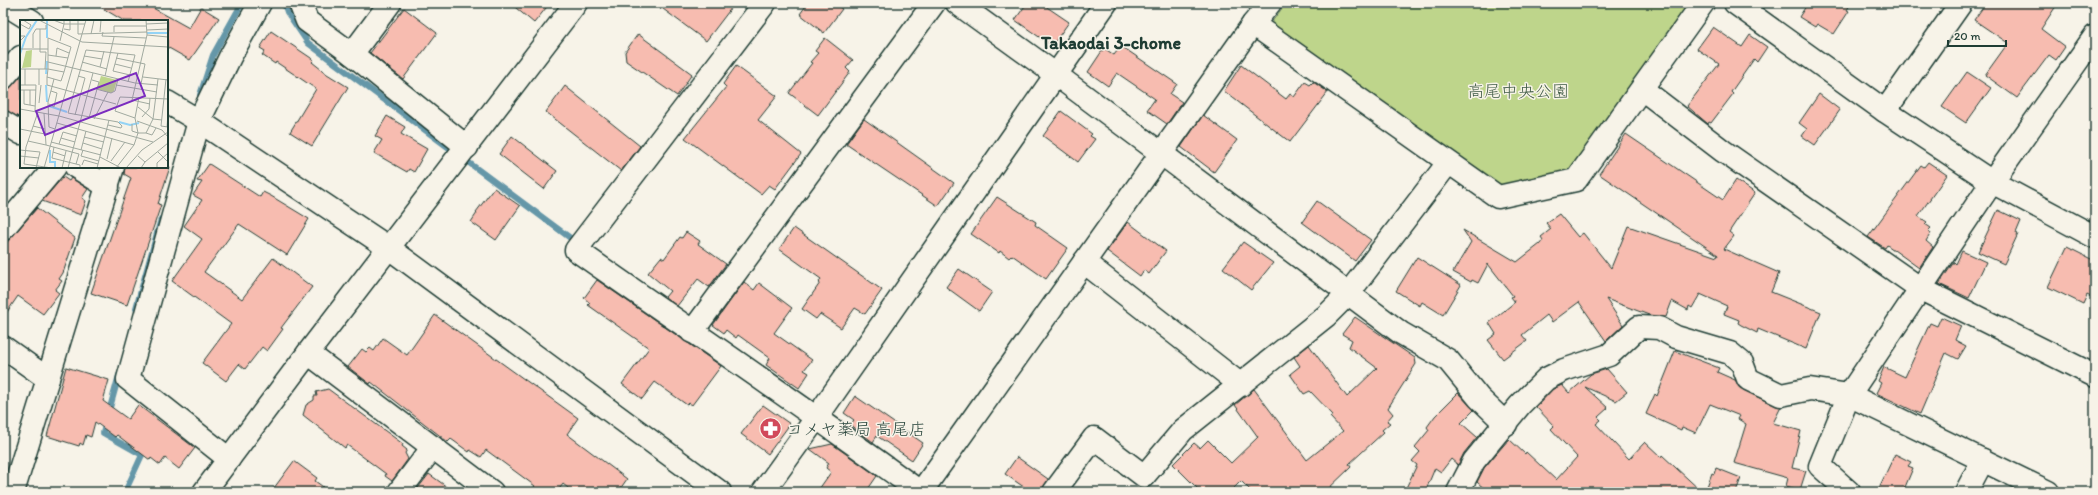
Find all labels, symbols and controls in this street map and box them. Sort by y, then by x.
inset map [20,20,168,168]
scale bar [1948,22,2006,48]
text: 20 m [1954,29,1981,43]
district label: Takaodai 3-chome [1040,32,1181,54]
park label: 高尾中央公園 [1467,81,1569,101]
pharmacy icon: コメヤ薬局 高尾店 [757,416,783,442]
place label: コメヤ薬局 高尾店 [786,419,926,439]

